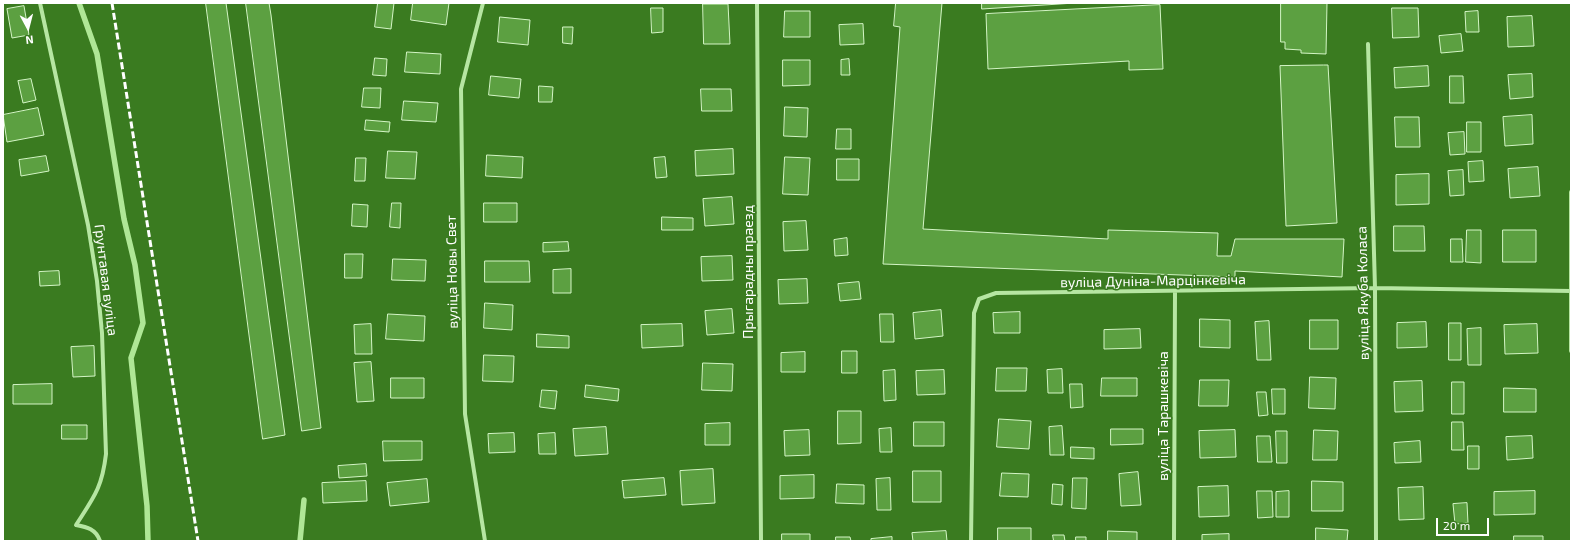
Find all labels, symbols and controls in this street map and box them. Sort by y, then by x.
north arrow [8,8,48,48]
text: N [25,33,34,47]
street label: Прыгарадны праезд [740,205,756,339]
street label: вуліца Новы Свет [443,215,461,329]
street label: Грунтавая вуліца [91,223,121,337]
street label: вуліца Якуба Коласа [1353,226,1373,360]
street label: вуліца Дуніна-Марцінкевіча [1060,271,1246,291]
street label: вуліца Тарашкевіча [1155,351,1171,481]
scale bar [1438,510,1491,536]
text: 20 m [1443,518,1470,532]

